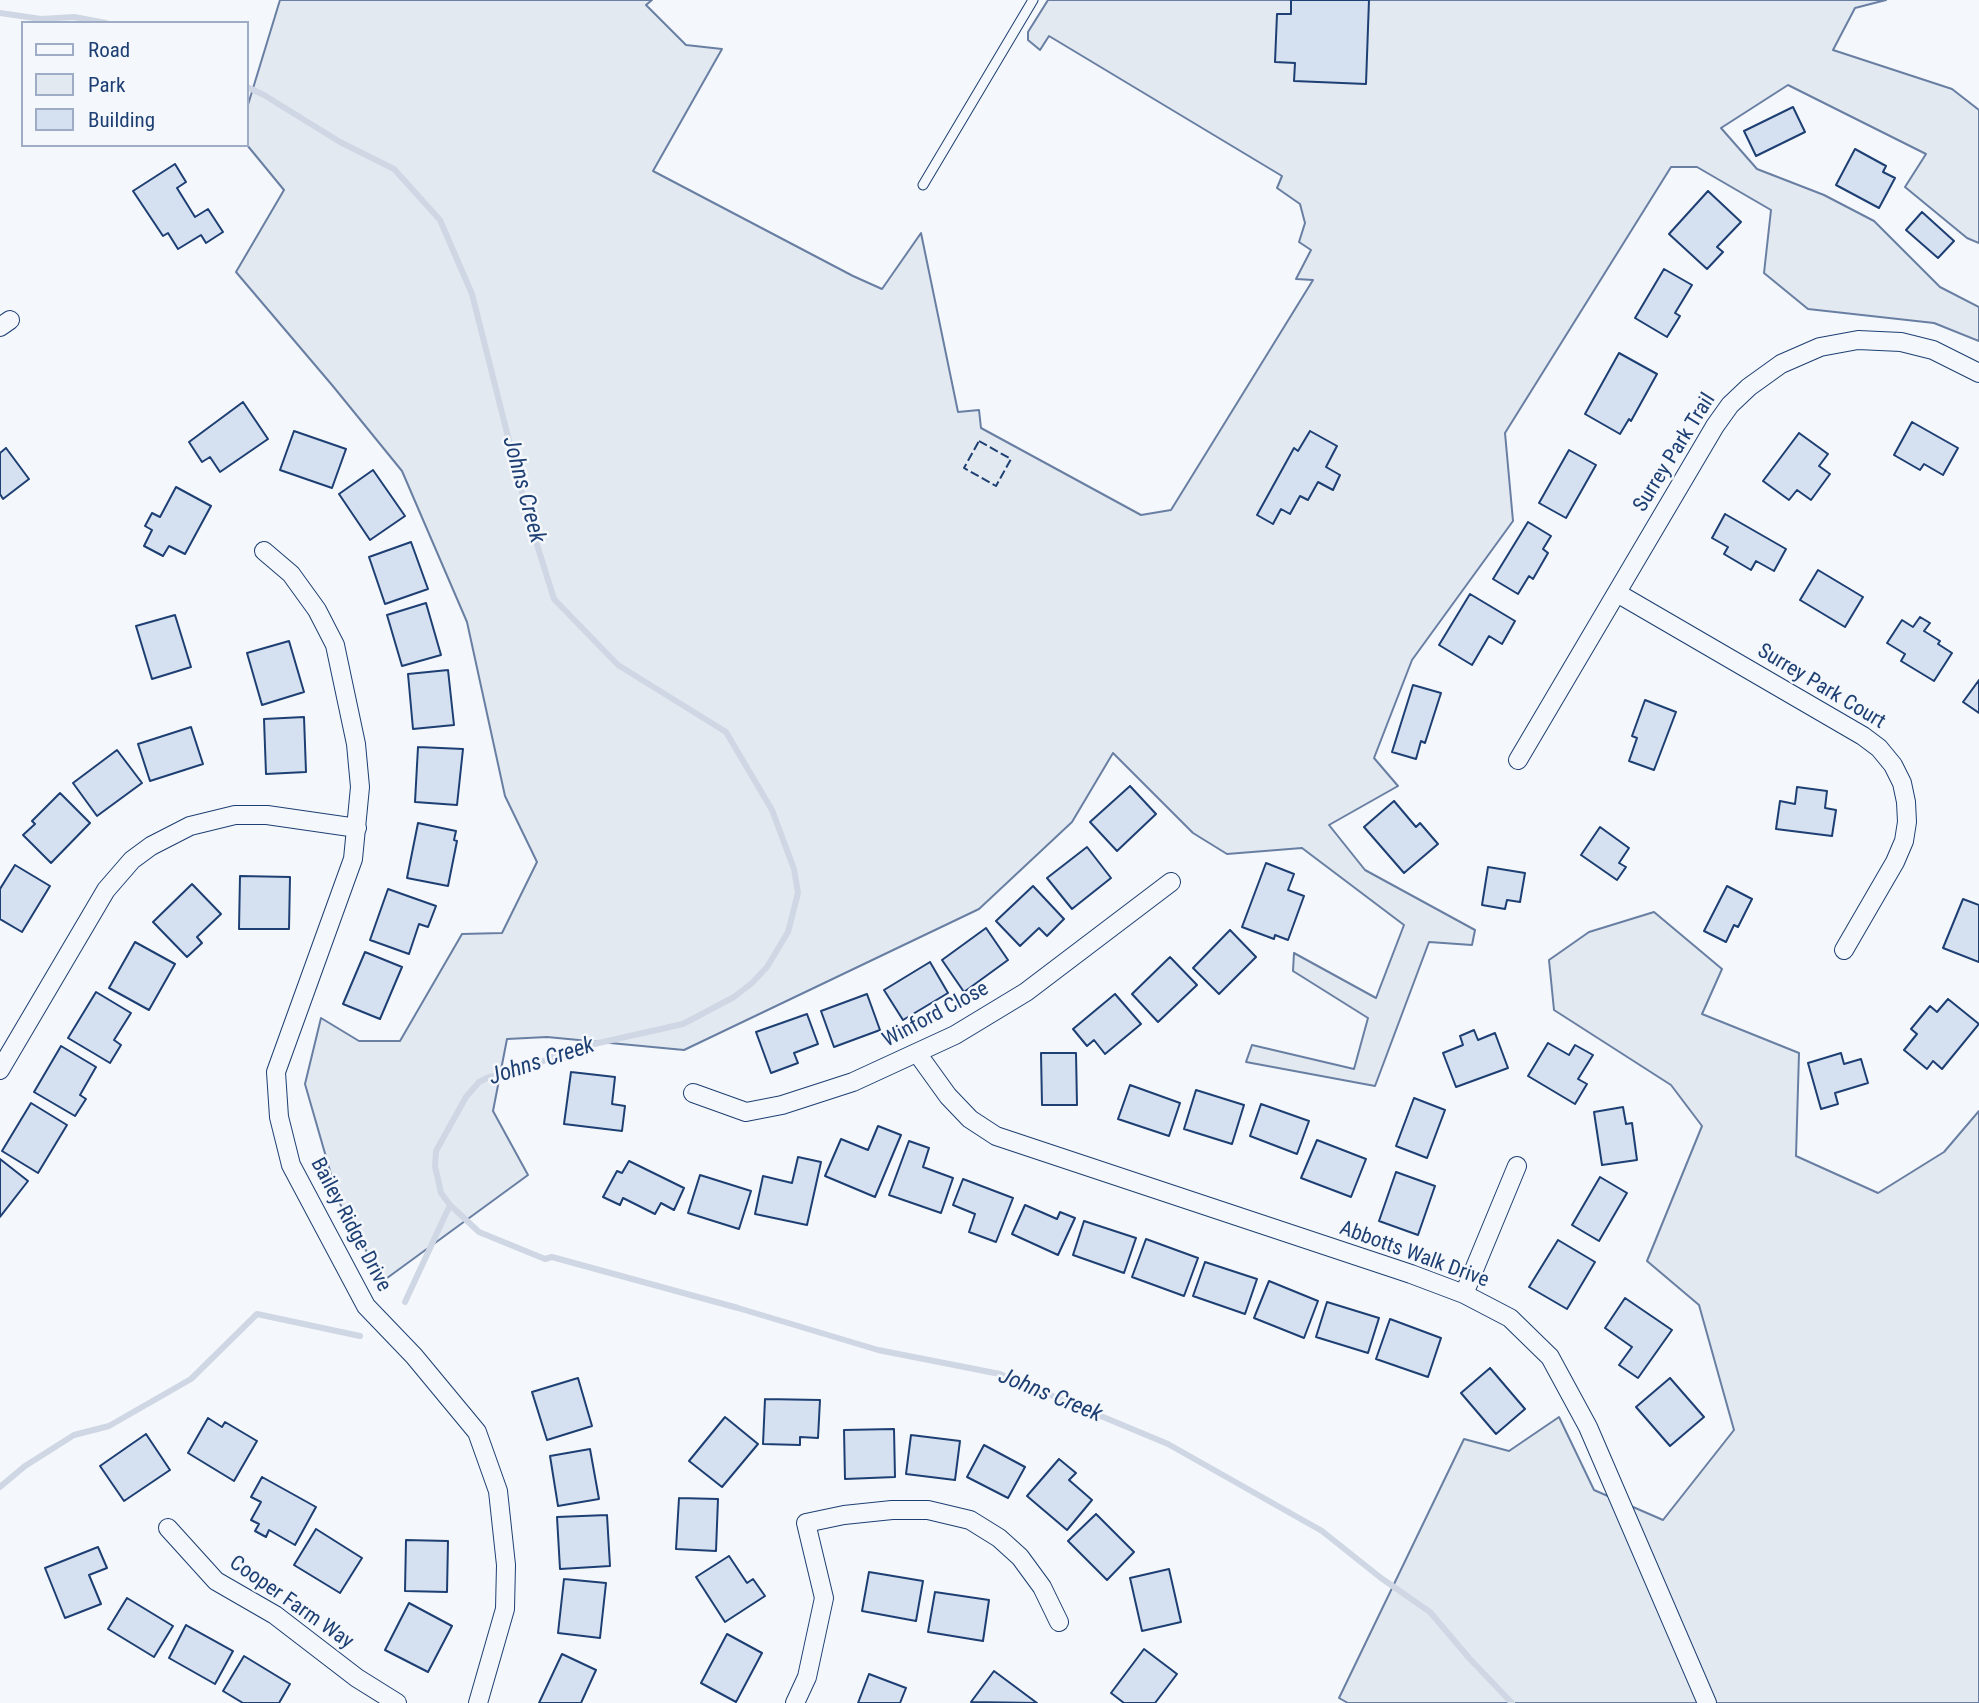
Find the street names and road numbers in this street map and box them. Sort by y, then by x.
street label: Surrey Park Trail [1629,389,1721,517]
street label: Surrey Park Court [1752,639,1890,735]
street label: Winford Close [879,977,993,1053]
street label: Bailey Ridge Drive [304,1154,396,1296]
street label: Abbotts Walk Drive [1336,1216,1492,1294]
street label: Cooper Farm Way [224,1551,358,1655]

